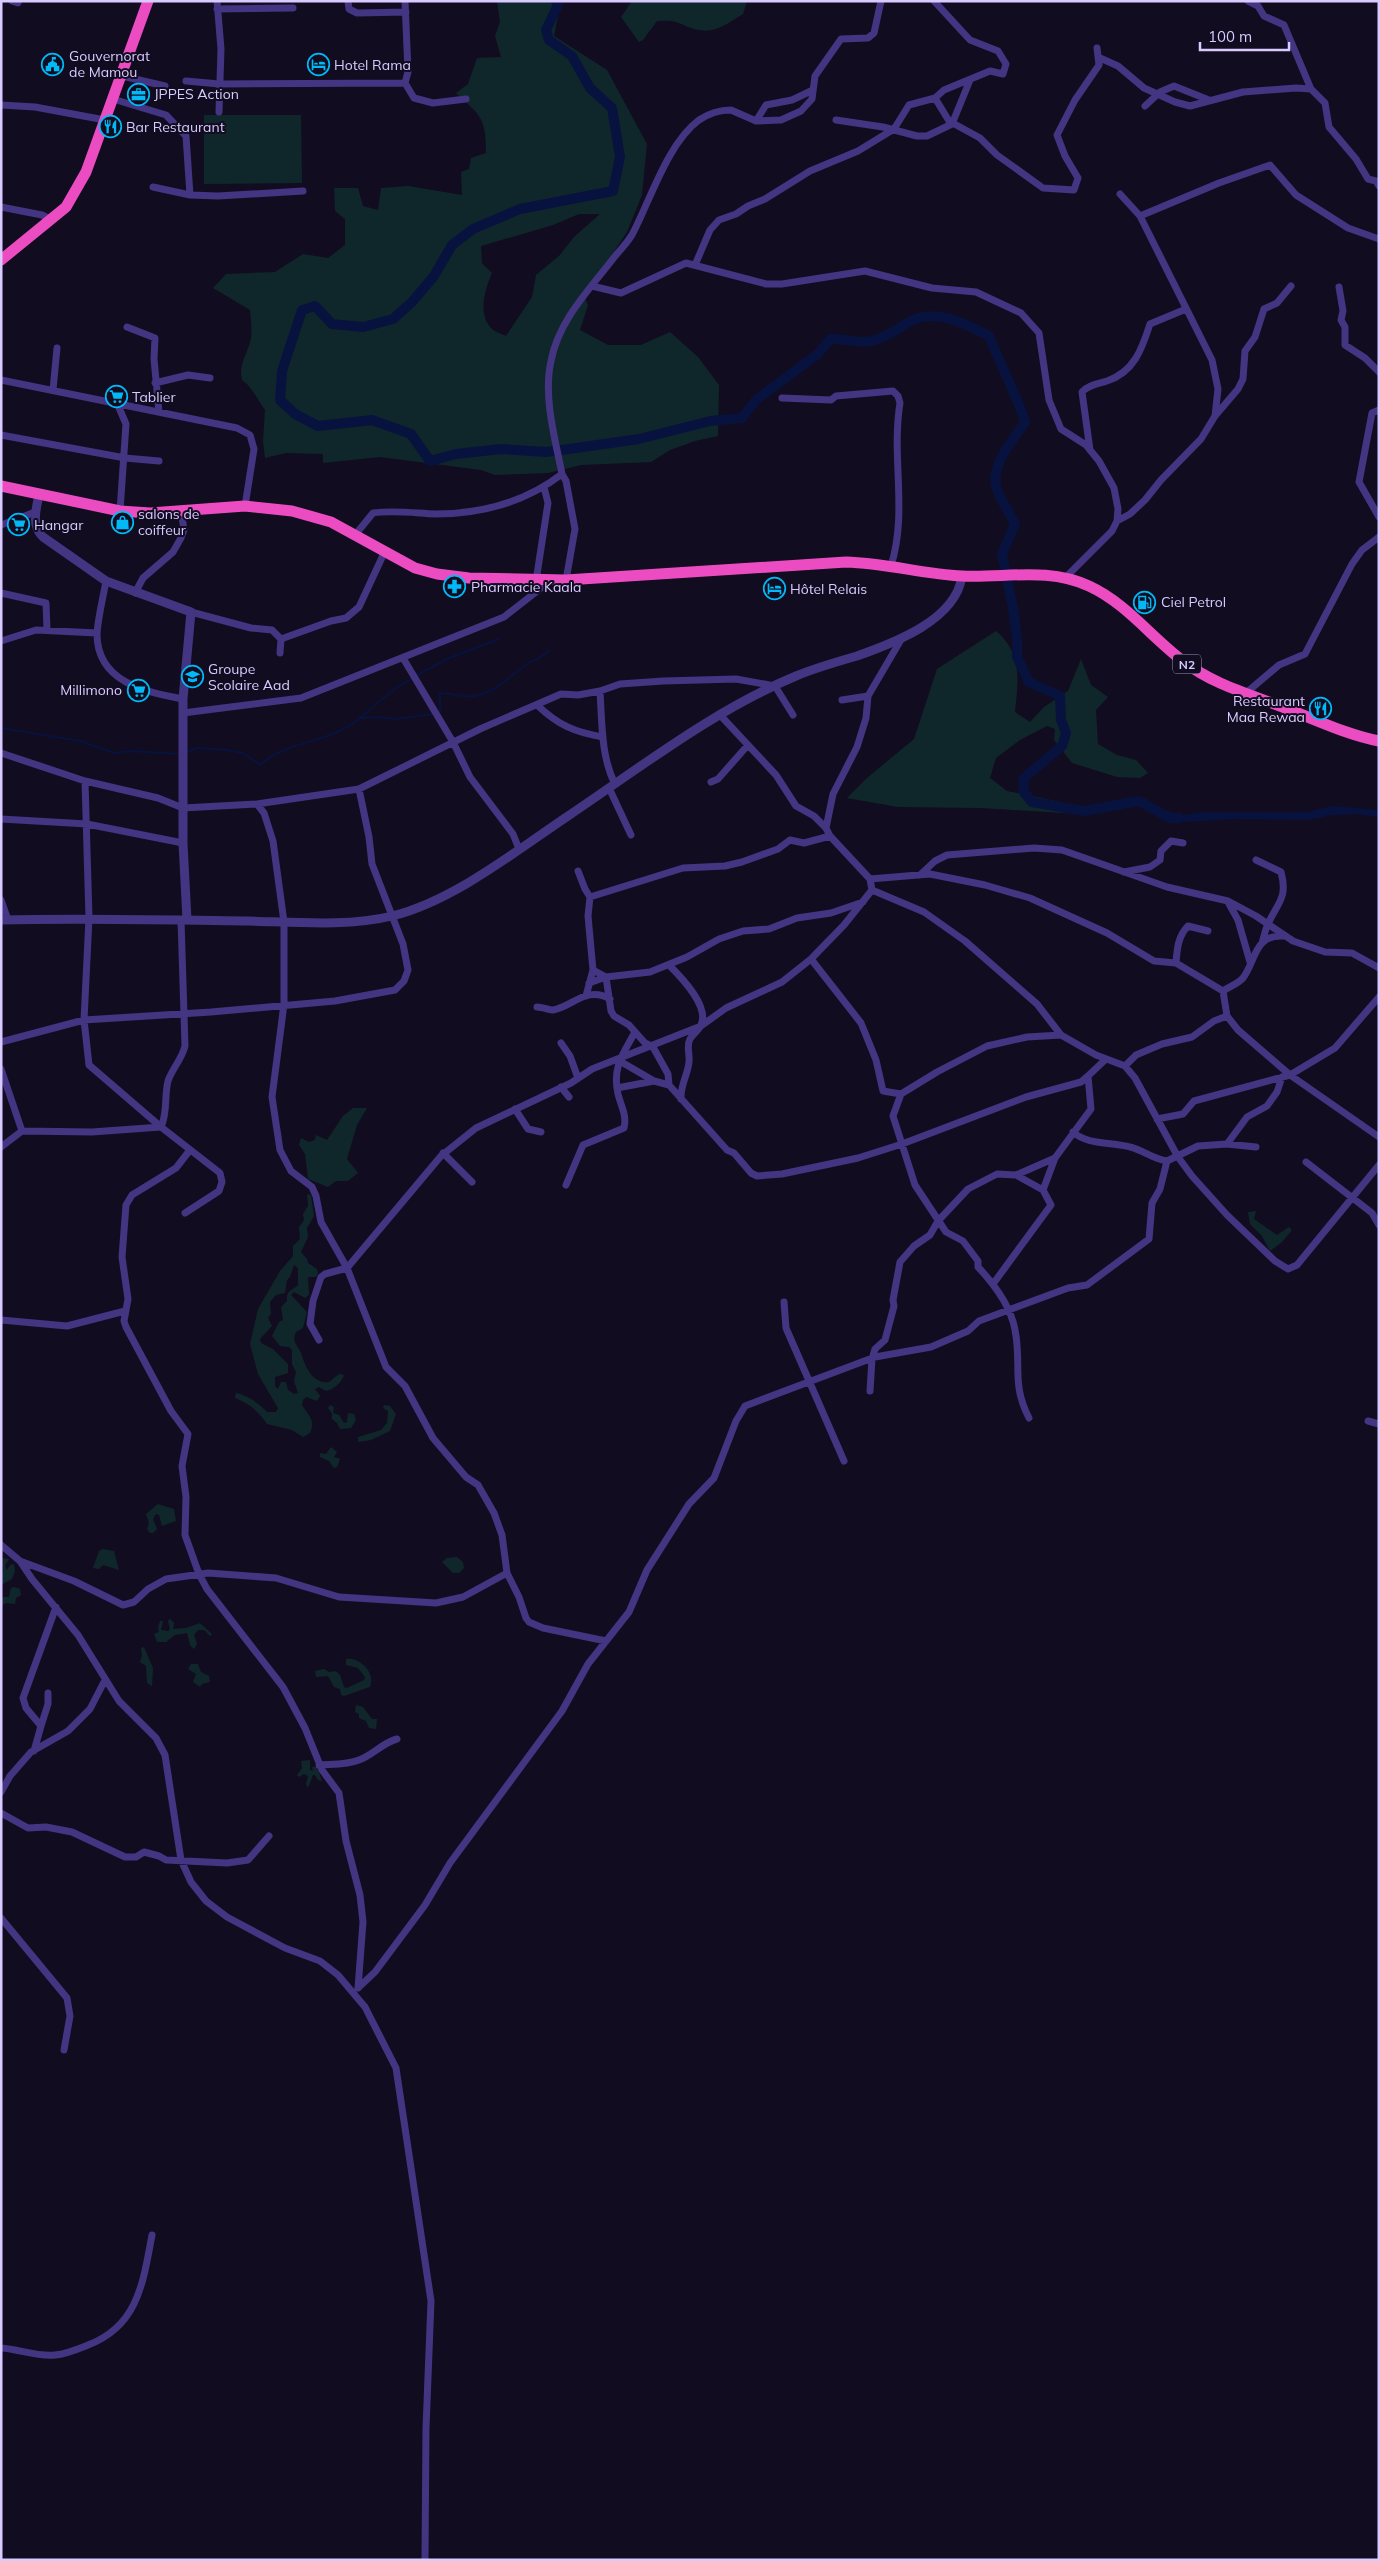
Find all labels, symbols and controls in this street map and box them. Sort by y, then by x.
scale bar [1200,20,1289,52]
text: 100 m [1208,27,1252,46]
place label: Gouvernorat de Mamou [69,47,150,81]
public building icon: Gouvernorat de Mamou [41,52,65,76]
hotel icon: Hotel Rama [306,53,330,77]
place label: Hotel Rama [334,56,411,74]
office icon: JPPES Action [126,82,150,106]
place label: JPPES Action [154,85,239,103]
restaurant icon: Bar Restaurant [98,115,122,139]
place label: Bar Restaurant [126,118,225,136]
supermarket icon: Tablier [104,385,128,409]
place label: Tablier [132,388,176,406]
place label: salons de coiffeur [138,505,200,539]
shop icon: salons de coiffeur [110,510,134,534]
supermarket icon: Hangar [6,513,30,537]
place label: Hangar [34,516,84,534]
pharmacy icon: Pharmacie Kaala [443,575,467,599]
hotel icon: Hôtel Relais [762,577,786,601]
place label: Pharmacie Kaala [471,578,581,596]
place label: Hôtel Relais [790,580,867,598]
fuel station icon: Ciel Petrol [1133,590,1157,614]
place label: Ciel Petrol [1161,593,1226,611]
road number: N2 [1173,654,1201,674]
place label: Groupe Scolaire Aad [208,660,290,694]
school or university icon: Groupe Scolaire Aad [180,665,204,689]
supermarket icon: Millimono [126,678,150,702]
place label: Millimono [60,681,122,699]
place label: Restaurant Maa Rewaa [1227,692,1305,726]
restaurant icon: Restaurant Maa Rewaa [1309,697,1333,721]

